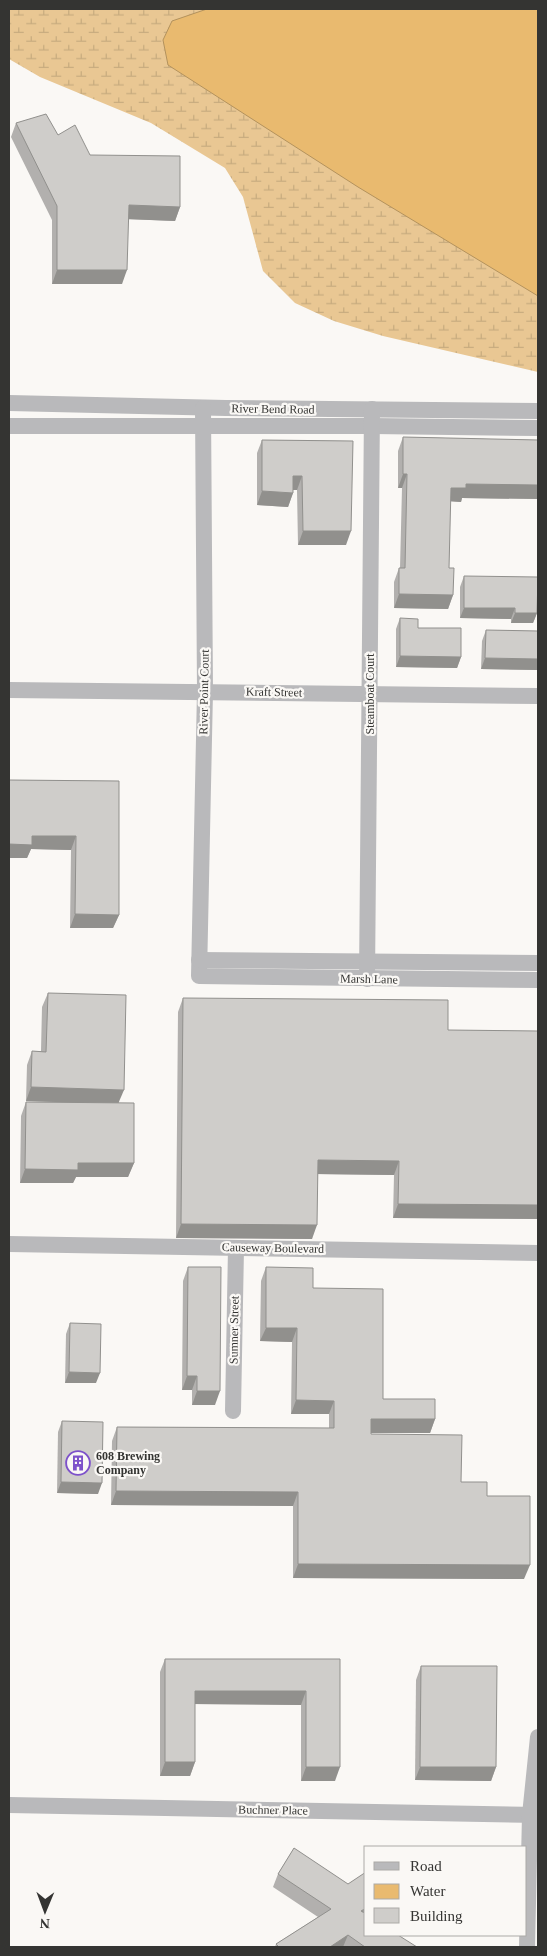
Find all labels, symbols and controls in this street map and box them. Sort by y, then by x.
street label: River Bend Road [231,401,315,417]
street label: River Point Court [196,649,212,735]
street label: Steamboat Court [363,653,377,735]
street label: Kraft Street [246,685,303,700]
street label: Marsh Lane [340,971,398,987]
street label: Causeway Boulevard [222,1240,324,1256]
street label: Sumner Street [226,1295,242,1364]
place label: 608 Brewing Company [96,1449,160,1477]
building icon: 608 Brewing Company [65,1450,91,1476]
street label: Buchner Place [238,1802,308,1818]
legend [364,1846,527,1936]
text: Road [410,1858,442,1874]
text: Water [410,1883,445,1899]
north arrow [20,1886,70,1936]
text: Building [410,1908,463,1924]
text: N [40,1916,50,1931]

